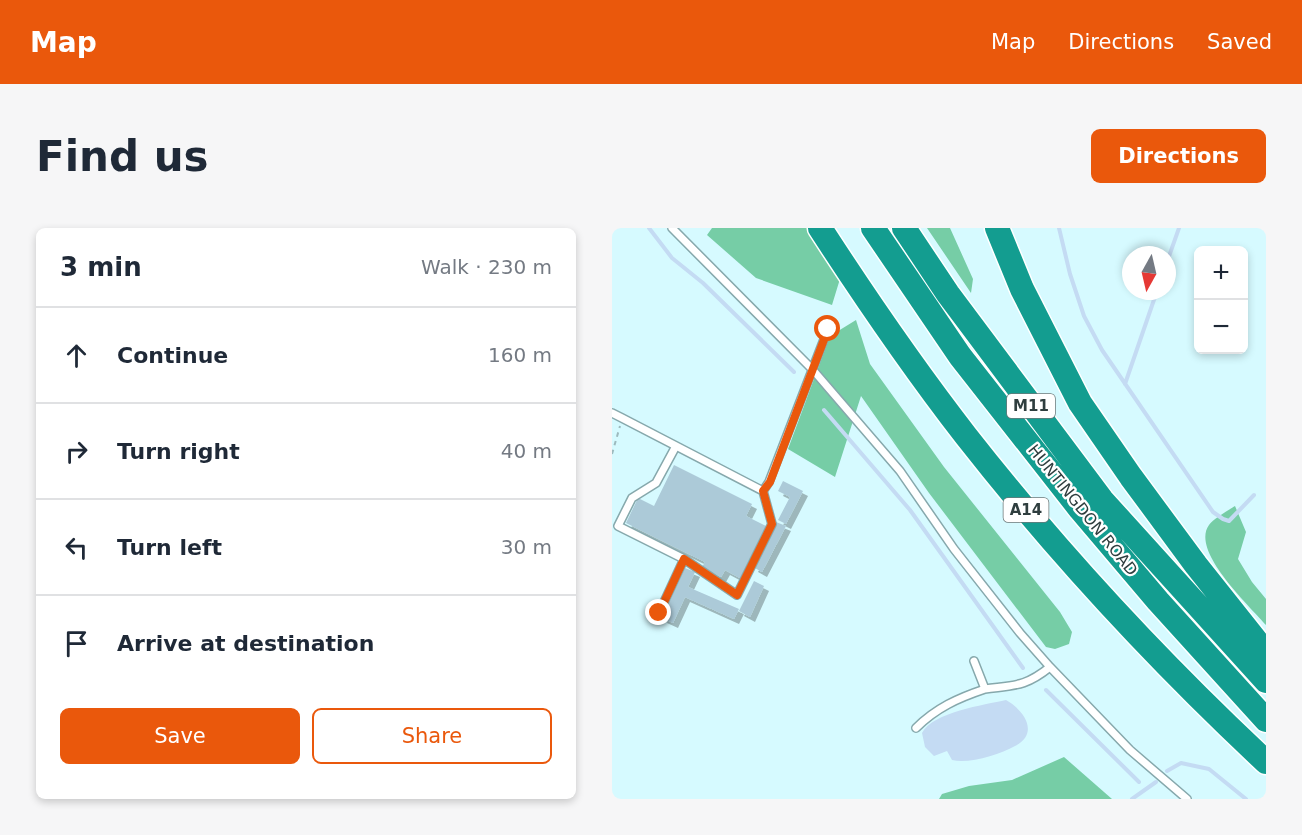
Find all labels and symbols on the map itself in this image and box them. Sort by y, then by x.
north arrow [1122,246,1176,300]
route start [814,315,840,341]
road number: M11 [1007,394,1055,418]
street label: HUNTINGDON ROAD [1024,441,1142,579]
road number: A14 [1004,498,1048,522]
route end [645,599,671,625]

